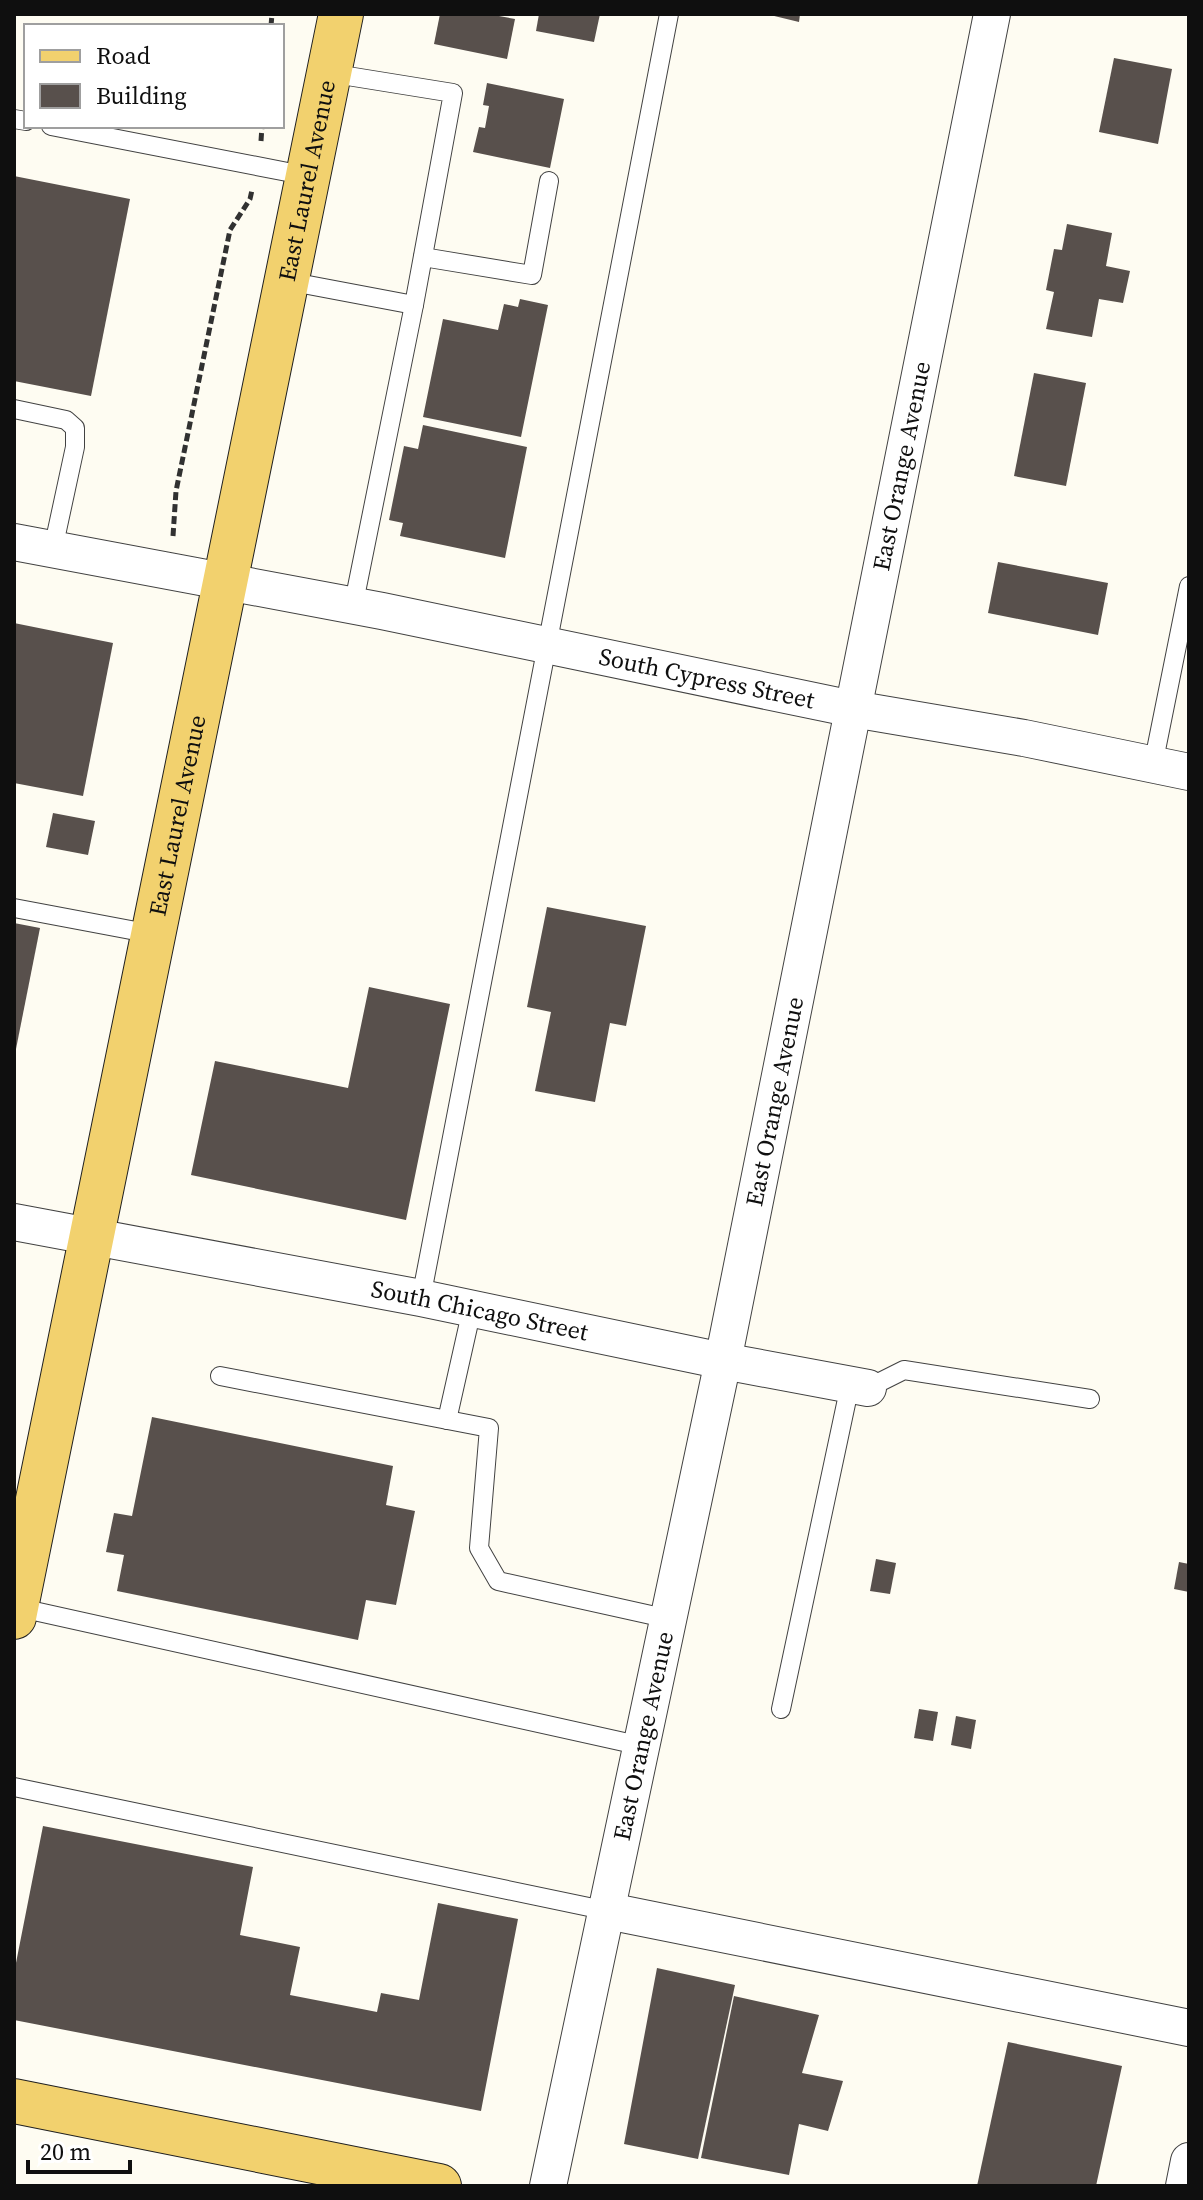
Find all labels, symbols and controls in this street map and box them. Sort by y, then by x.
legend [24,24,284,128]
text: Road [96,39,151,72]
street label: East Laurel Avenue [270,77,343,284]
text: Building [96,79,187,112]
street label: East Orange Avenue [864,358,938,574]
street label: South Cypress Street [596,640,818,717]
street label: East Laurel Avenue [140,712,214,919]
street label: East Orange Avenue [737,994,811,1209]
street label: South Chicago Street [369,1272,591,1348]
street label: East Orange Avenue [605,1628,681,1843]
scale bar [28,2124,130,2174]
text: 20 m [40,2135,91,2168]

